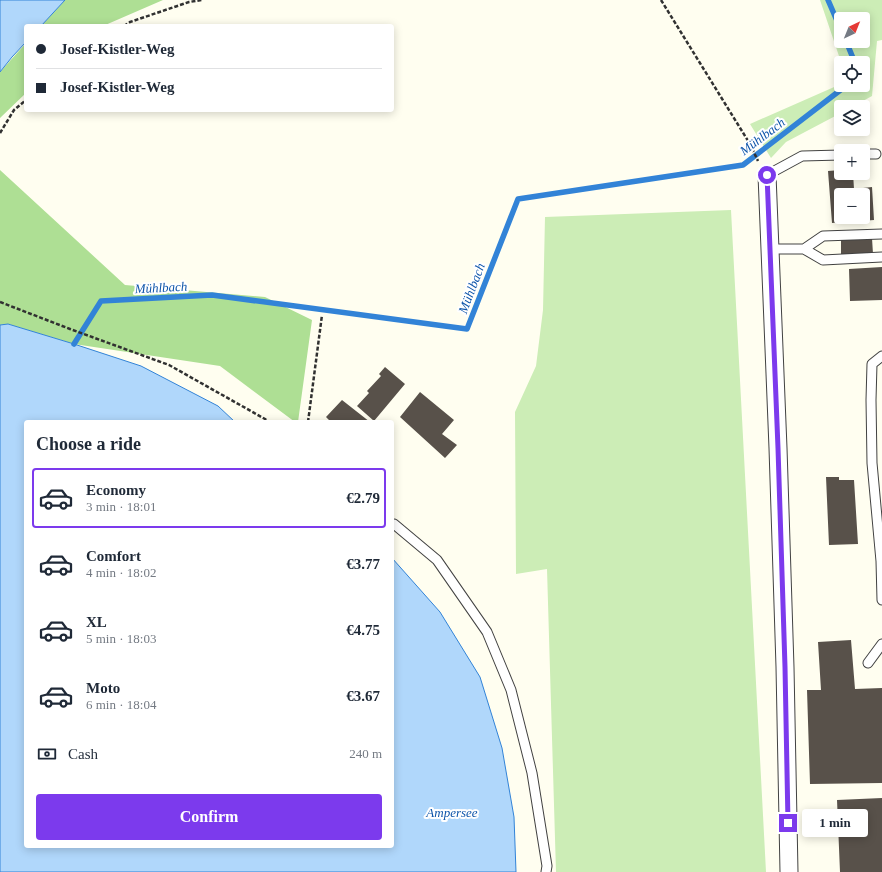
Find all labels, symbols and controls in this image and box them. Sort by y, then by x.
north arrow [834,12,870,48]
map controls [834,12,870,224]
text: Josef-Kistler-Weg [60,41,174,57]
button: locate [834,56,870,92]
text: Josef-Kistler-Weg [60,79,174,95]
button: layers [834,100,870,136]
water label: Mühlbach [736,115,788,159]
button: + [834,144,870,180]
route start [758,166,776,184]
button: − [834,188,870,224]
water label: Mühlbach [455,261,488,316]
water label: Mühlbach [133,279,188,296]
text: Choose a ride [36,434,141,454]
icon: car [38,480,74,516]
text: Economy [86,482,146,498]
text: €2.79 [346,490,380,506]
text: 3 min · 18:01 [86,499,156,514]
icon: car [38,546,74,582]
text: Comfort [86,548,141,564]
text: €3.77 [346,556,380,572]
text: 4 min · 18:02 [86,565,156,580]
icon: car [38,612,74,648]
text: XL [86,614,107,630]
text: €4.75 [346,622,380,638]
text: 5 min · 18:03 [86,631,156,646]
icon: car [38,678,74,714]
text: Moto [86,680,120,696]
text: €3.67 [346,688,380,704]
text: 6 min · 18:04 [86,697,156,712]
icon: cash [36,743,58,765]
text: Cash [68,746,98,762]
text: 240 m [349,746,382,761]
button: Confirm [36,794,382,840]
water label: Ampersee [425,805,478,820]
callout: 1 min [802,809,868,837]
route end [779,814,797,832]
text: 1 min [819,815,851,830]

